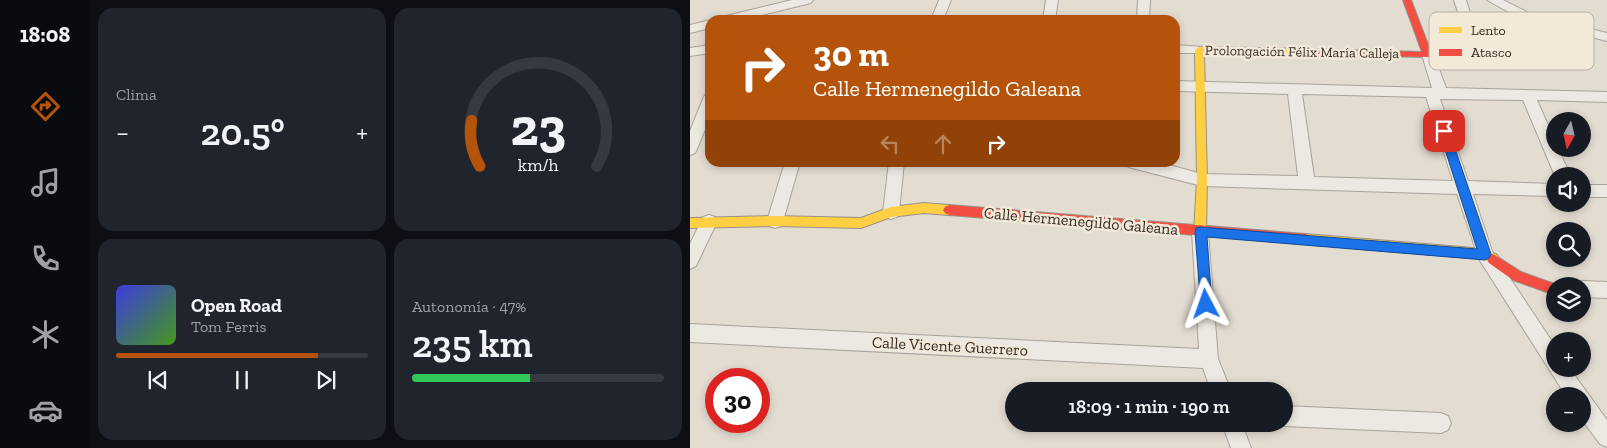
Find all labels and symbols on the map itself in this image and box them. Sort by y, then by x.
legend [1429,12,1594,70]
text: Lento [1471,22,1506,39]
street label: Prolongación Félix María Calleja [1205,42,1399,62]
text: Atasco [1471,44,1512,61]
pin [1423,110,1465,152]
north arrow [1546,112,1591,158]
street label: Calle Hermenegildo Galeana [983,203,1179,239]
position arrow [1179,277,1231,329]
street label: Calle Vicente Guerrero [871,332,1029,360]
speed limit sign: 30 [705,368,770,433]

